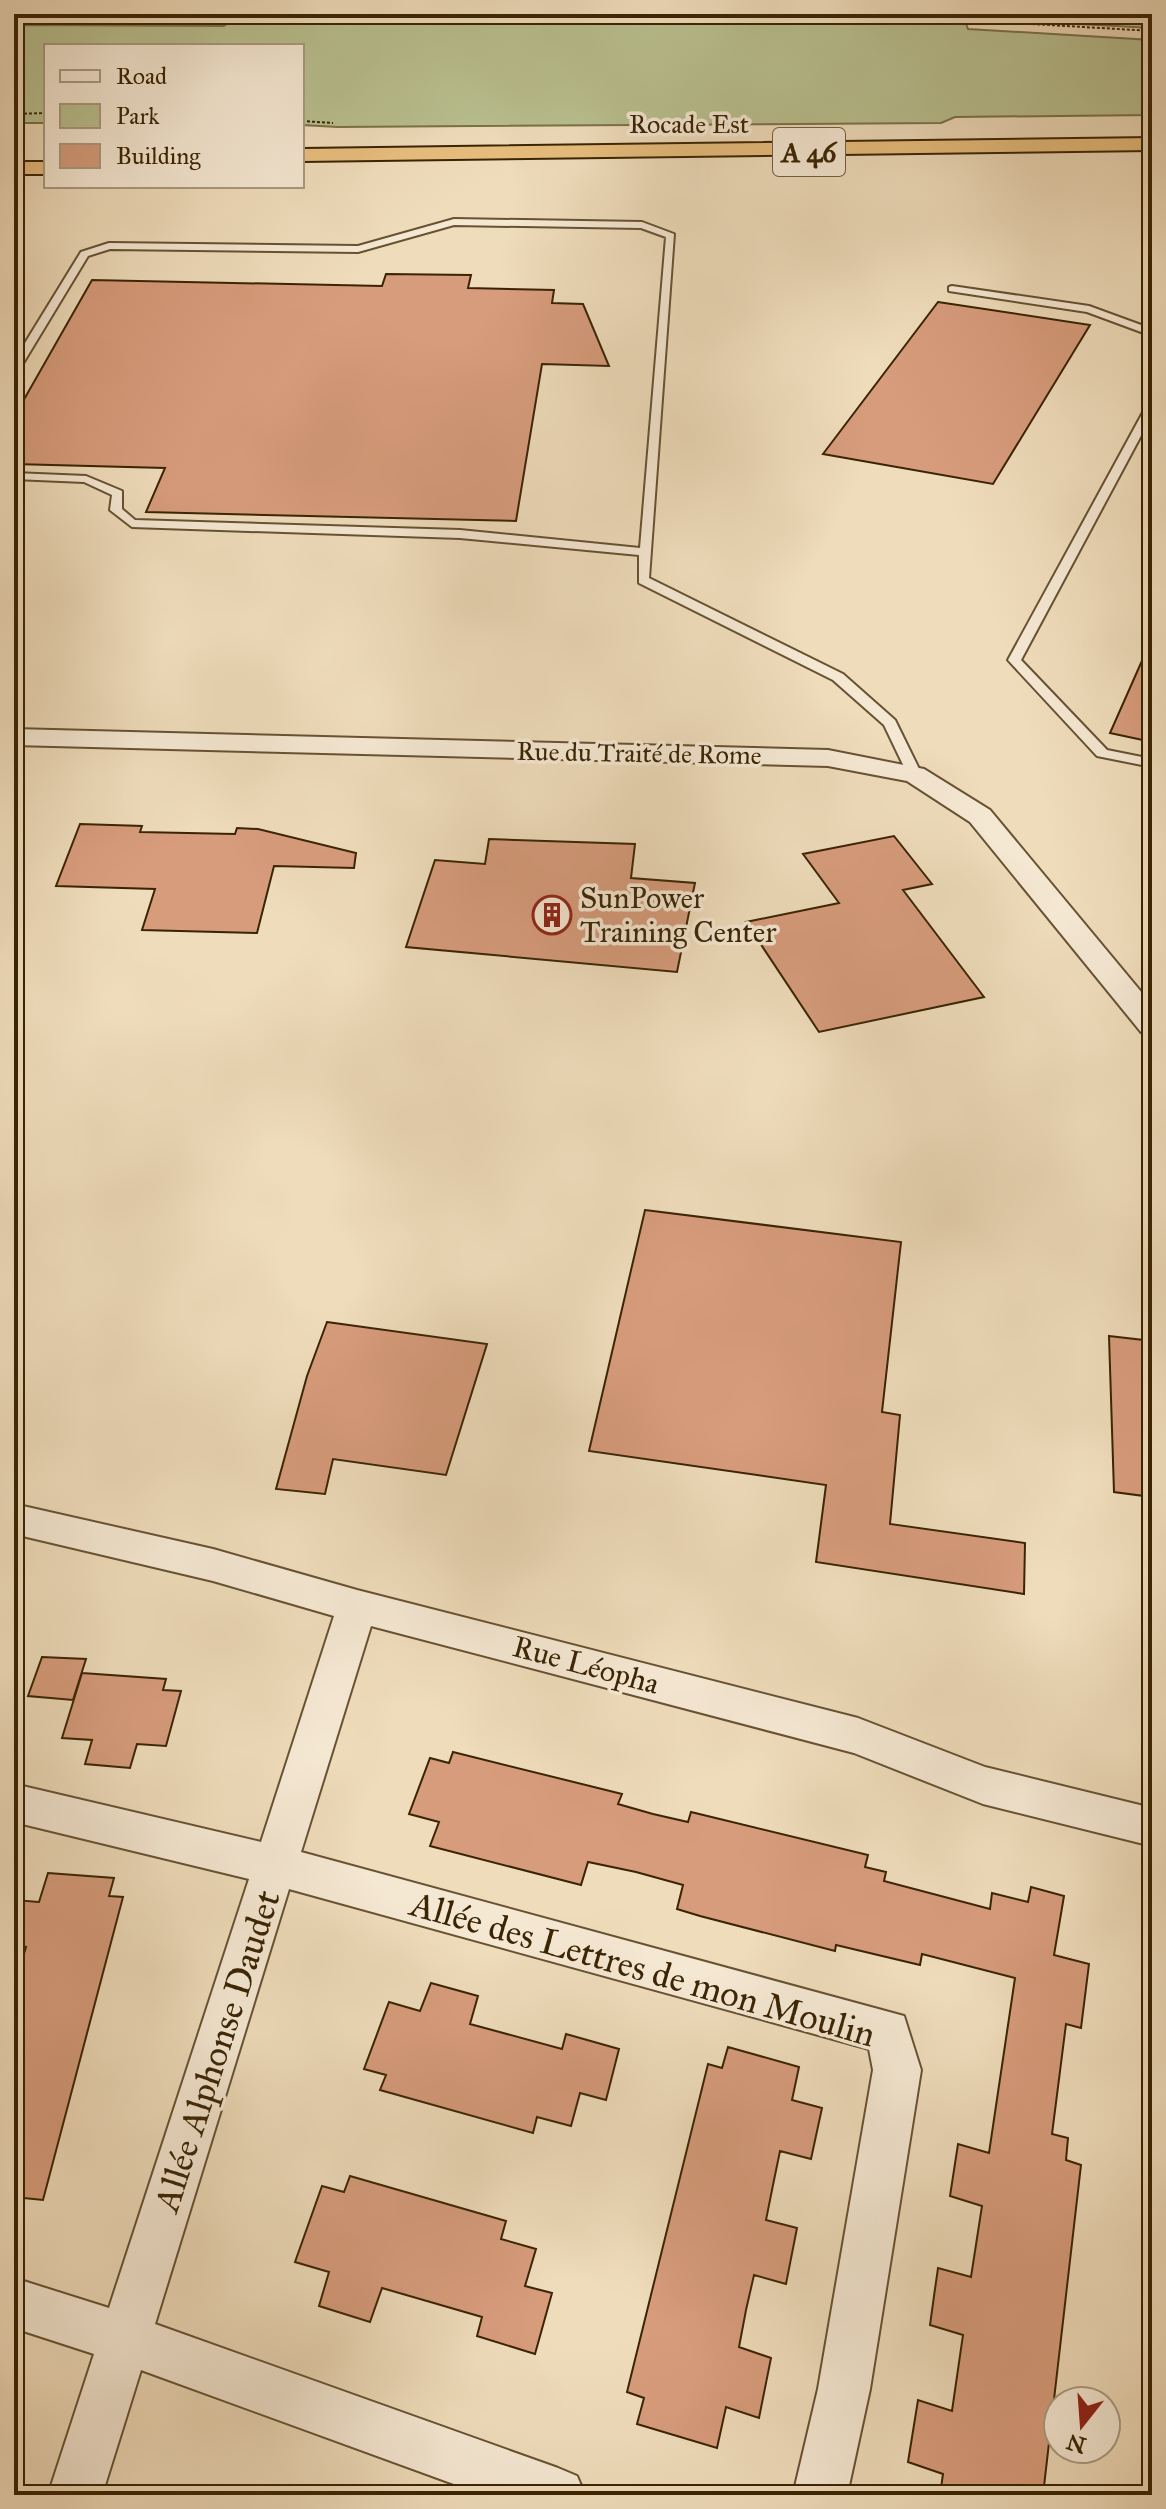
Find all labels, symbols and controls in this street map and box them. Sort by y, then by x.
legend [44,44,304,188]
text: Road [116,61,167,91]
text: Park [116,101,160,131]
street label: Rocade Est [629,108,749,140]
road number: A 46 [773,128,845,176]
text: Building [116,141,201,171]
street label: Rue du Traité de Rome [516,735,762,771]
place label: SunPower Training Center [580,880,777,950]
building icon: SunPower Training Center [531,894,573,936]
street label: Rue Léopha [509,1628,663,1702]
street label: Allée des Lettres de mon Moulin [404,1881,880,2057]
street label: Allée Alphonse Daudet [144,1885,290,2219]
north arrow [1042,2385,1122,2465]
text: N [1063,2428,1089,2459]

